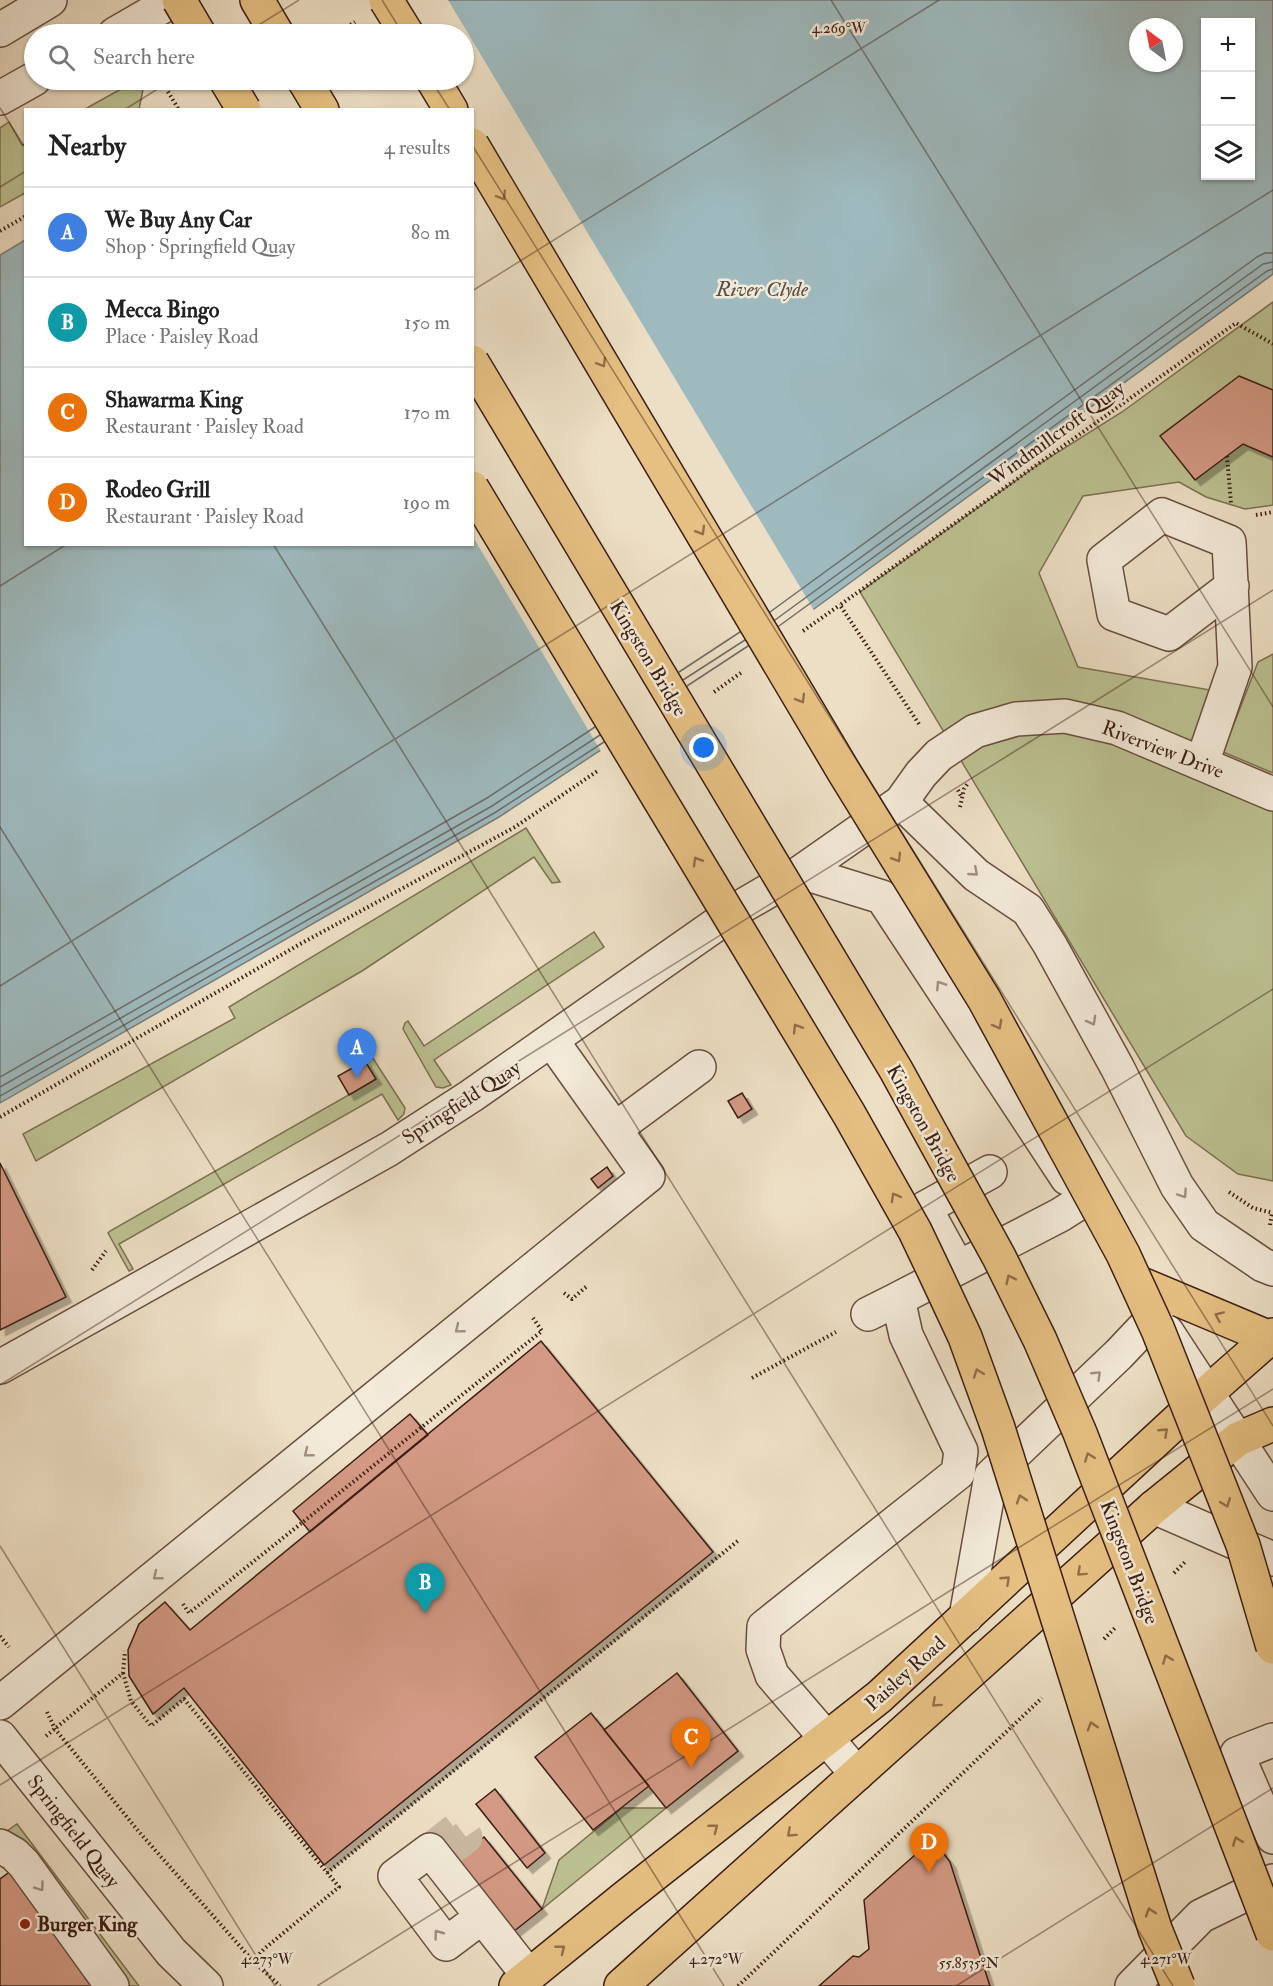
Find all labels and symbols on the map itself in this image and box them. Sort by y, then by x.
north arrow [1129,18,1183,72]
text: 4.269°W [812,19,867,38]
one-way arrow [495,190,507,200]
water label: River Clyde [715,276,809,303]
one-way arrow [595,357,606,367]
street label: Windmillcroft Quay [982,375,1131,492]
one-way arrow [694,525,706,535]
street label: Kingston Bridge [604,596,693,721]
one-way arrow [794,693,805,703]
street label: Riverview Drive [1098,715,1227,784]
your location [689,733,718,762]
one-way arrow [890,852,901,862]
one-way arrow [692,857,704,867]
one-way arrow [967,864,978,875]
one-way arrow [936,981,947,992]
one-way arrow [1085,1015,1096,1026]
one-way arrow [991,1018,1002,1029]
one-way arrow [793,1024,805,1034]
pin: A [338,1028,376,1078]
street label: Springfield Quay [397,1054,527,1151]
street label: Kingston Bridge [881,1060,966,1186]
one-way arrow [1176,1187,1187,1198]
one-way arrow [891,1192,902,1203]
one-way arrow [1005,1275,1017,1286]
one-way arrow [1214,1311,1225,1323]
one-way arrow [455,1322,466,1333]
one-way arrow [973,1368,986,1379]
one-way arrow [1090,1371,1100,1382]
one-way arrow [1157,1429,1168,1440]
one-way arrow [304,1445,315,1456]
one-way arrow [1084,1452,1096,1463]
one-way arrow [1016,1494,1028,1505]
street label: Kingston Bridge [1094,1497,1165,1628]
one-way arrow [1219,1497,1231,1508]
pin: B [406,1564,444,1613]
one-way arrow [1077,1565,1088,1576]
one-way arrow [152,1568,163,1579]
one-way arrow [999,1576,1010,1587]
street label: Paisley Road [860,1631,951,1716]
one-way arrow [1162,1654,1174,1665]
one-way arrow [932,1696,943,1707]
pin: C [672,1718,710,1768]
one-way arrow [1086,1721,1099,1732]
street label: Springfield Quay [21,1770,126,1894]
one-way arrow [707,1824,718,1835]
pin: D [910,1824,948,1873]
one-way arrow [787,1826,798,1837]
one-way arrow [1232,1836,1244,1847]
one-way arrow [33,1881,44,1892]
one-way arrow [1144,1907,1157,1918]
place label: Burger King [37,1912,138,1938]
marker: Burger King [18,1917,32,1931]
one-way arrow [435,1929,446,1940]
one-way arrow [554,1945,565,1956]
text: 4.273°W [241,1950,294,1969]
text: 4.272°W [689,1950,744,1969]
text: 4.271°W [1140,1950,1193,1969]
text: 55.8535°N [939,1954,1000,1973]

